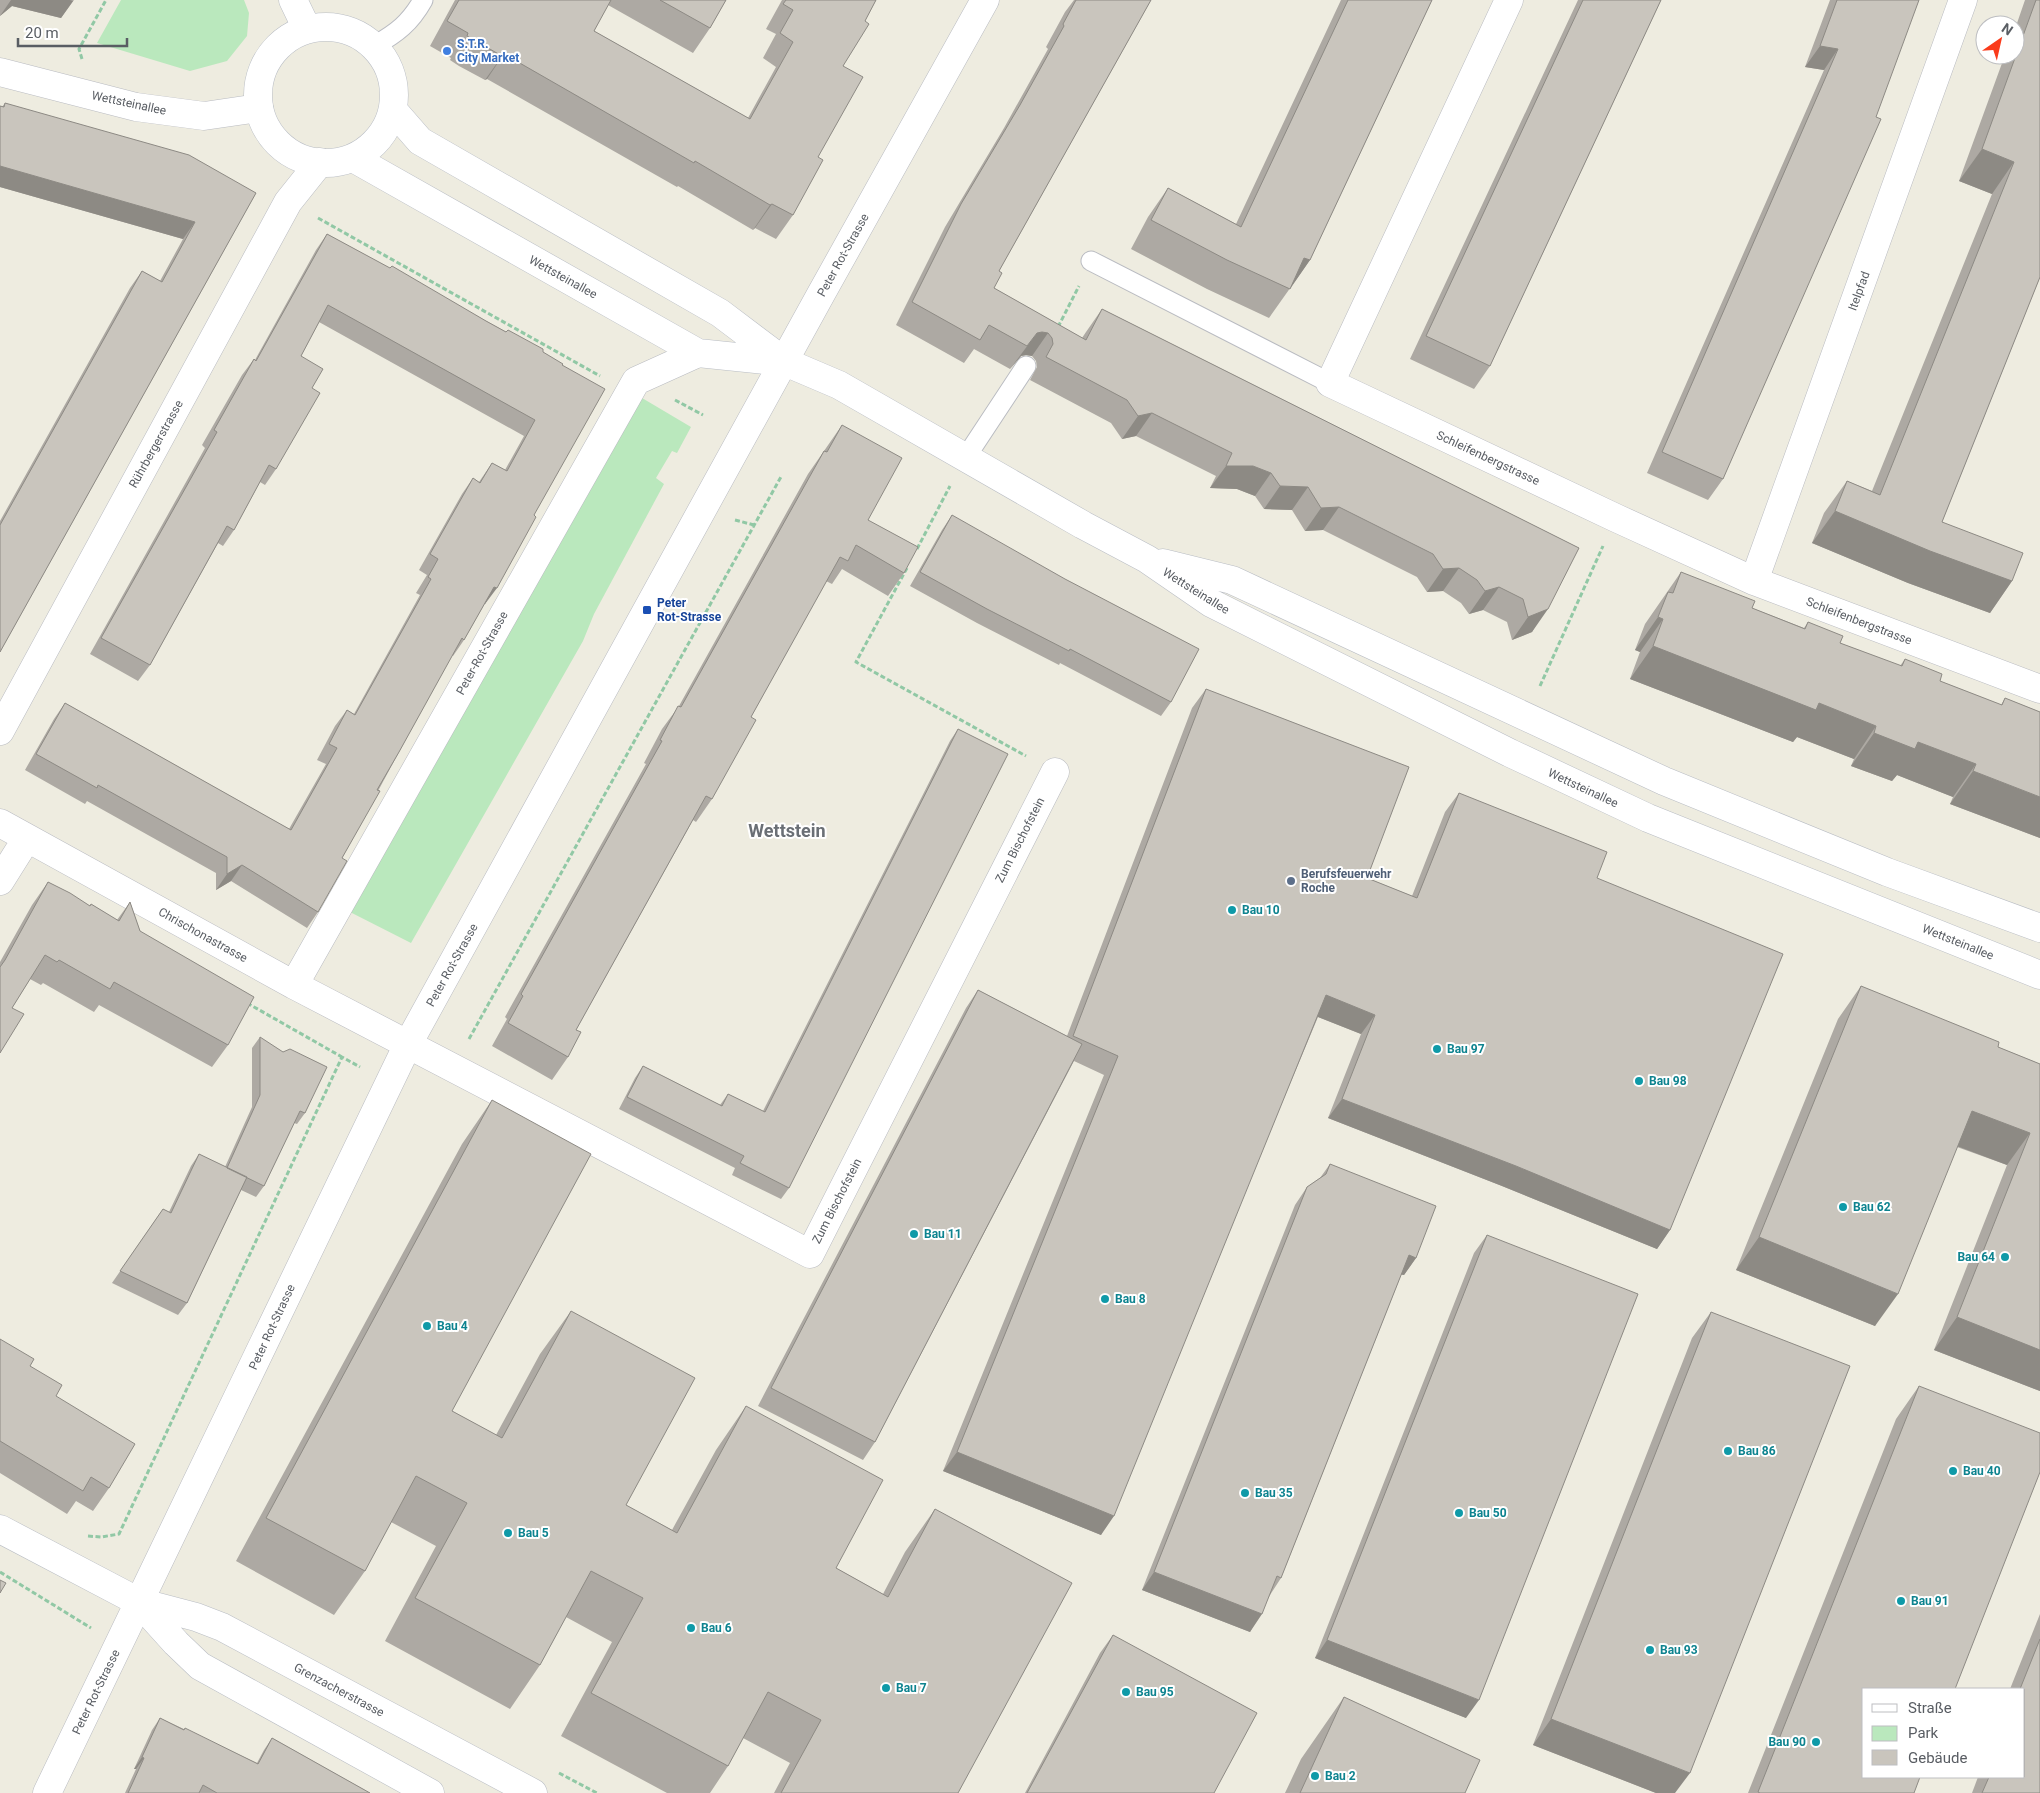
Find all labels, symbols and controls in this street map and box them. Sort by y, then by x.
scale bar [18,15,126,47]
north arrow [1975,15,2025,65]
text: N [1999,20,2016,39]
text: 20 m [25,24,59,42]
place label: S.T.R. City Market [457,37,519,65]
marker: S.T.R. City Market [441,45,453,57]
street label: Wettsteinallee [90,88,168,118]
street label: Peter Rot-Strasse [814,211,872,299]
street label: Wettsteinallee [526,253,600,301]
street label: Itelpfad [1845,269,1873,313]
street label: Rührbergerstrasse [126,398,186,490]
street label: Schleifenbergstrasse [1434,428,1542,488]
street label: Wettsteinallee [1160,565,1232,617]
street label: Schleifenbergstrasse [1804,594,1914,648]
place label: Peter Rot-Strasse [657,596,722,624]
marker: Peter Rot-Strasse [641,604,653,616]
street label: Peter-Rot-Strasse [453,609,511,697]
street label: Wettsteinallee [1546,766,1620,810]
street label: Zum Bischofstein [992,795,1048,885]
district label: Wettstein [748,820,826,841]
place label: Berufsfeuerwehr Roche [1301,867,1392,895]
marker: Berufsfeuerwehr Roche [1285,875,1297,887]
place label: Bau 10 [1242,903,1280,917]
marker: Bau 10 [1226,904,1238,916]
street label: Chrischonastrasse [156,905,250,965]
street label: Peter Rot-Strasse [423,921,481,1009]
street label: Wettsteinallee [1920,921,1996,963]
place label: Bau 97 [1447,1042,1485,1056]
marker: Bau 97 [1431,1043,1443,1055]
place label: Bau 98 [1649,1074,1687,1088]
marker: Bau 98 [1633,1075,1645,1087]
street label: Zum Bischofstein [809,1156,865,1246]
place label: Bau 62 [1853,1200,1891,1214]
marker: Bau 62 [1837,1201,1849,1213]
place label: Bau 11 [924,1227,962,1241]
marker: Bau 11 [908,1228,920,1240]
place label: Bau 64 [1957,1250,1995,1264]
marker: Bau 64 [1999,1251,2011,1263]
street label: Peter Rot-Strasse [246,1282,298,1372]
place label: Bau 8 [1115,1292,1146,1306]
marker: Bau 8 [1099,1293,1111,1305]
place label: Bau 4 [437,1319,468,1333]
marker: Bau 4 [421,1320,433,1332]
place label: Bau 86 [1738,1444,1776,1458]
marker: Bau 86 [1722,1445,1734,1457]
place label: Bau 40 [1963,1464,2001,1478]
marker: Bau 40 [1947,1465,1959,1477]
place label: Bau 35 [1255,1486,1293,1500]
marker: Bau 35 [1239,1487,1251,1499]
place label: Bau 50 [1469,1506,1507,1520]
marker: Bau 50 [1453,1507,1465,1519]
place label: Bau 5 [518,1526,549,1540]
marker: Bau 5 [502,1527,514,1539]
place label: Bau 91 [1911,1594,1949,1608]
marker: Bau 91 [1895,1595,1907,1607]
place label: Bau 6 [701,1621,732,1635]
marker: Bau 6 [685,1622,697,1634]
place label: Bau 93 [1660,1643,1698,1657]
marker: Bau 93 [1644,1644,1656,1656]
street label: Peter Rot-Strasse [69,1647,123,1737]
street label: Grenzacherstrasse [291,1660,387,1720]
place label: Bau 7 [896,1681,927,1695]
marker: Bau 7 [880,1682,892,1694]
place label: Bau 95 [1136,1685,1174,1699]
marker: Bau 95 [1120,1686,1132,1698]
legend [1862,1688,2025,1778]
text: Straße [1908,1699,1952,1717]
text: Park [1908,1724,1939,1742]
place label: Bau 90 [1768,1735,1806,1749]
marker: Bau 90 [1810,1736,1822,1748]
text: Gebäude [1908,1749,1967,1767]
place label: Bau 2 [1325,1769,1356,1783]
marker: Bau 2 [1309,1770,1321,1782]

